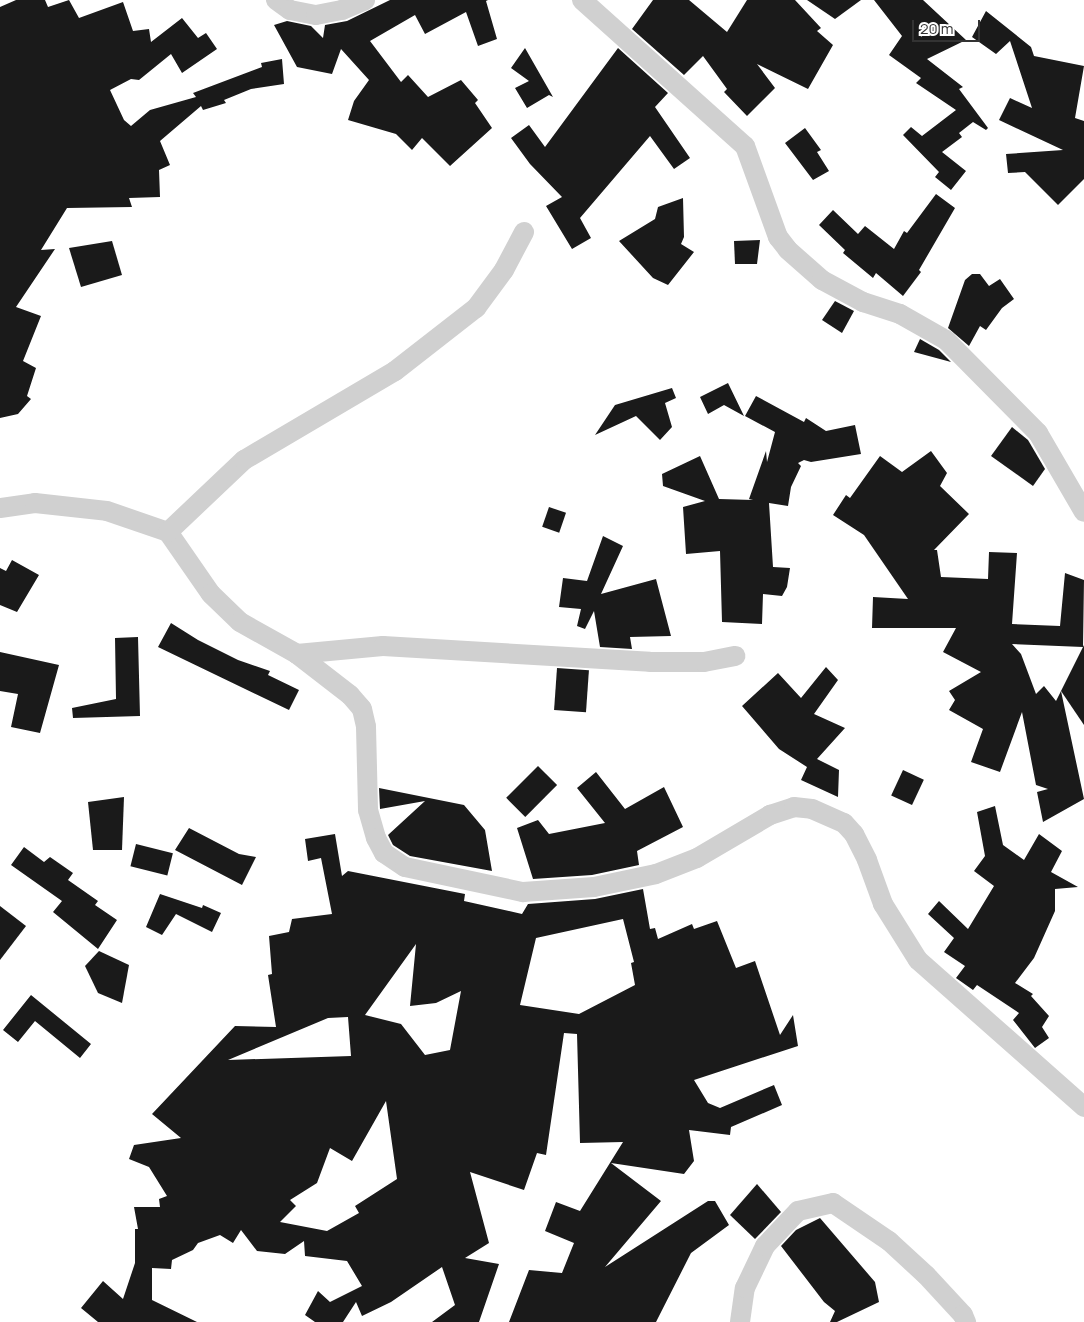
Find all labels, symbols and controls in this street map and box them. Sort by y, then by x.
scale bar [914,10,982,42]
text: 20 m [920,18,953,39]

